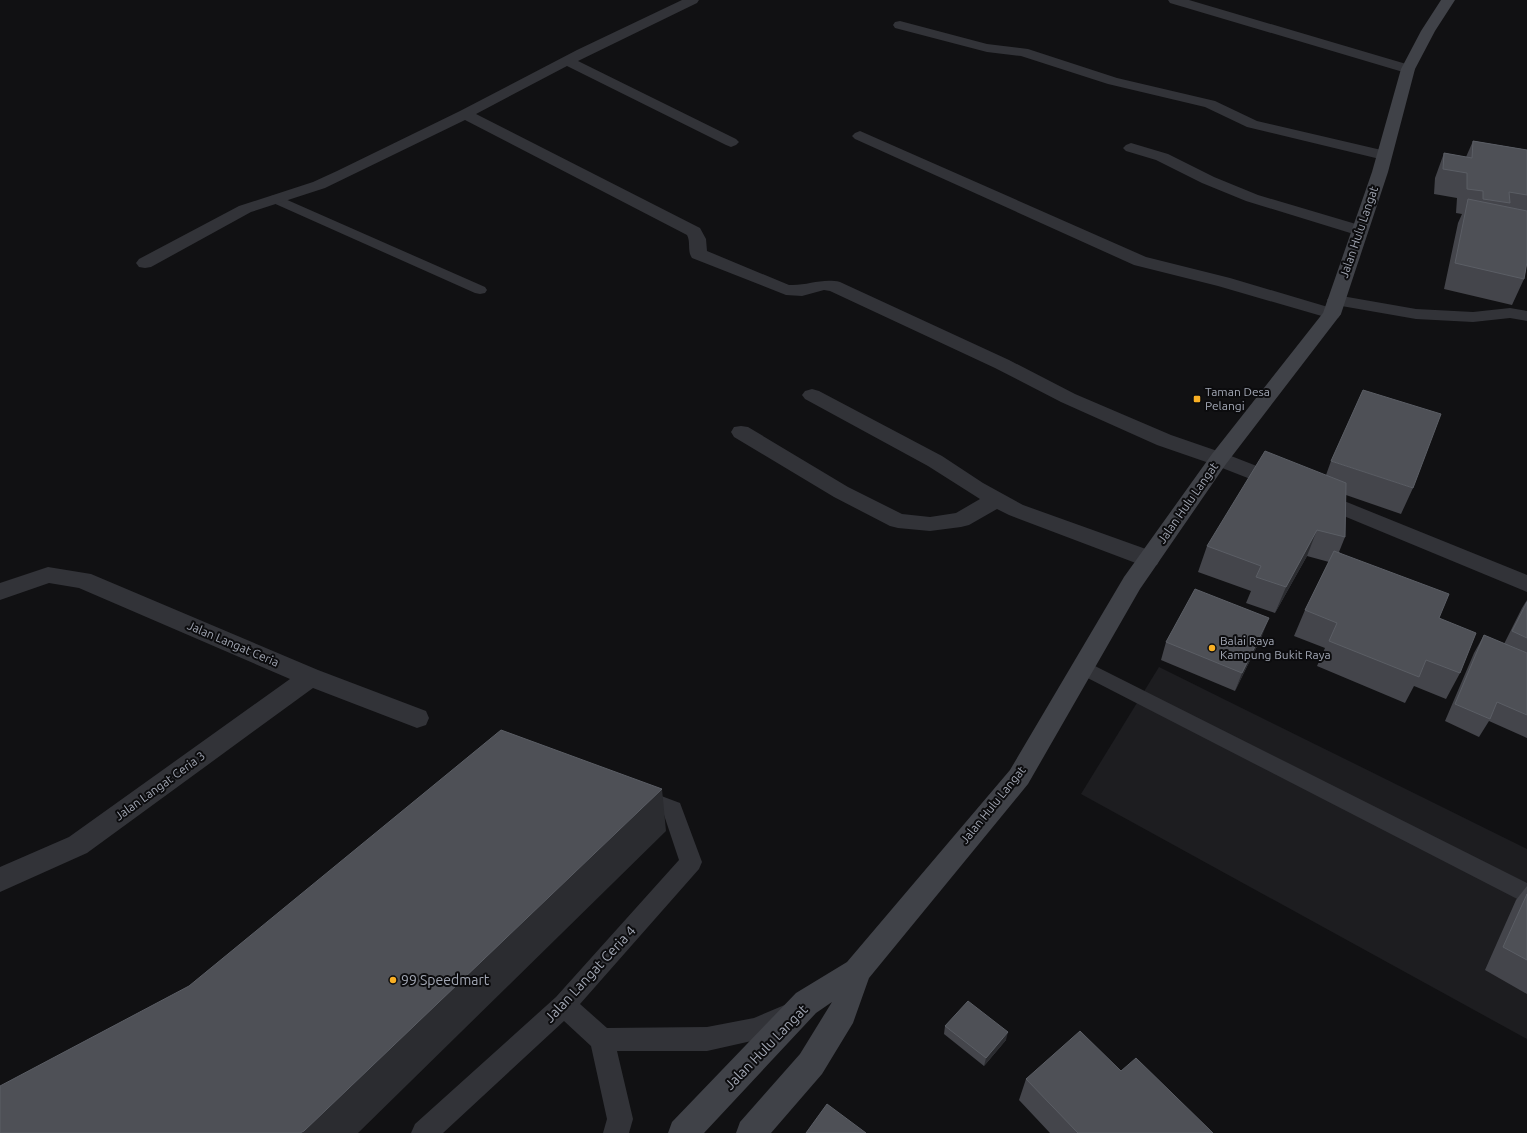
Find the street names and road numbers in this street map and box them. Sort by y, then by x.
street label: Jalan Hulu Langat [1337,184,1380,279]
street label: Jalan Hulu Langat [1155,459,1221,546]
street label: Jalan Langat Ceria [185,618,281,669]
street label: Jalan Langat Ceria 3 [112,749,207,823]
street label: Jalan Hulu Langat [957,763,1028,846]
street label: Jalan Langat Ceria 4 [541,922,639,1025]
street label: Jalan Hulu Langat [721,1001,811,1093]

